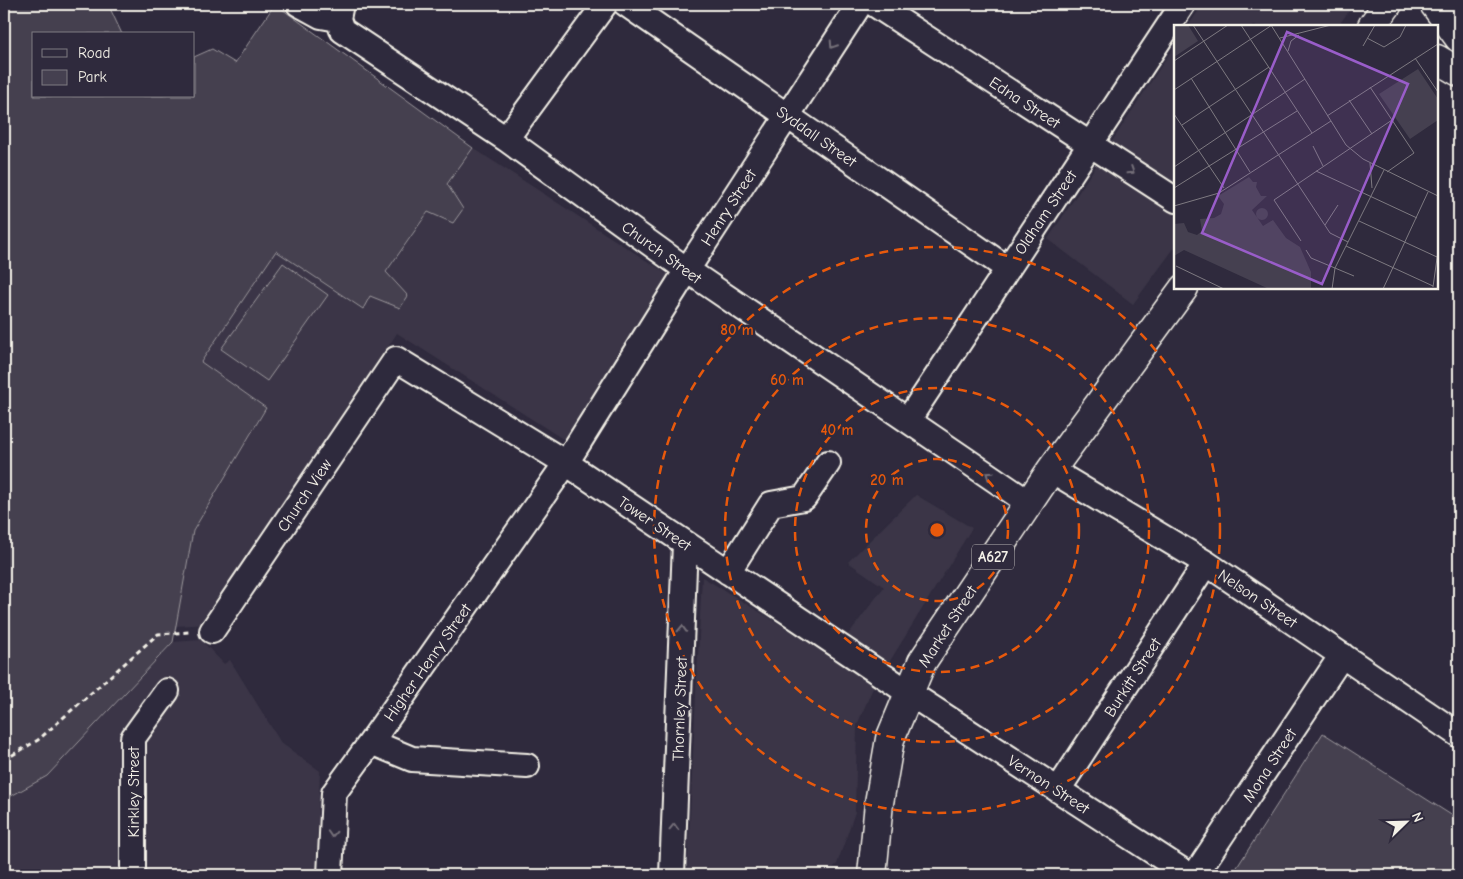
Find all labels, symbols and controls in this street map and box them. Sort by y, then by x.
inset map [1174,25,1438,289]
legend [32,32,195,98]
one-way arrow [830,39,839,48]
text: Road [78,44,110,62]
text: Park [78,68,107,86]
street label: Edna Street [986,73,1064,133]
street label: Syddall Street [773,103,860,171]
one-way arrow [1125,165,1135,174]
street label: Henry Street [698,166,760,249]
street label: Oldham Street [1011,167,1081,258]
street label: Church Street [618,218,705,288]
text: 80 m [720,321,754,339]
text: 60 m [770,371,804,389]
text: 40 m [821,421,854,439]
street label: Church View [274,455,336,535]
text: 20 m [870,471,904,489]
one-way arrow [985,472,994,481]
street label: Tower Street [614,493,695,555]
centre of rings [928,521,946,539]
road number: A627 [972,544,1014,570]
street label: Nelson Street [1215,566,1301,632]
street label: Market Street [915,582,981,671]
street label: Higher Henry Street [380,600,475,725]
one-way arrow [676,625,687,633]
street label: Burkitt Street [1101,634,1165,720]
street label: Thornley Street [669,656,691,762]
street label: Mona Street [1239,725,1301,806]
street label: Kirkley Street [125,746,143,837]
street label: Vernon Street [1004,752,1093,818]
north arrow [1380,796,1430,846]
text: N [1408,810,1427,825]
one-way arrow [669,822,679,830]
one-way arrow [327,830,337,838]

